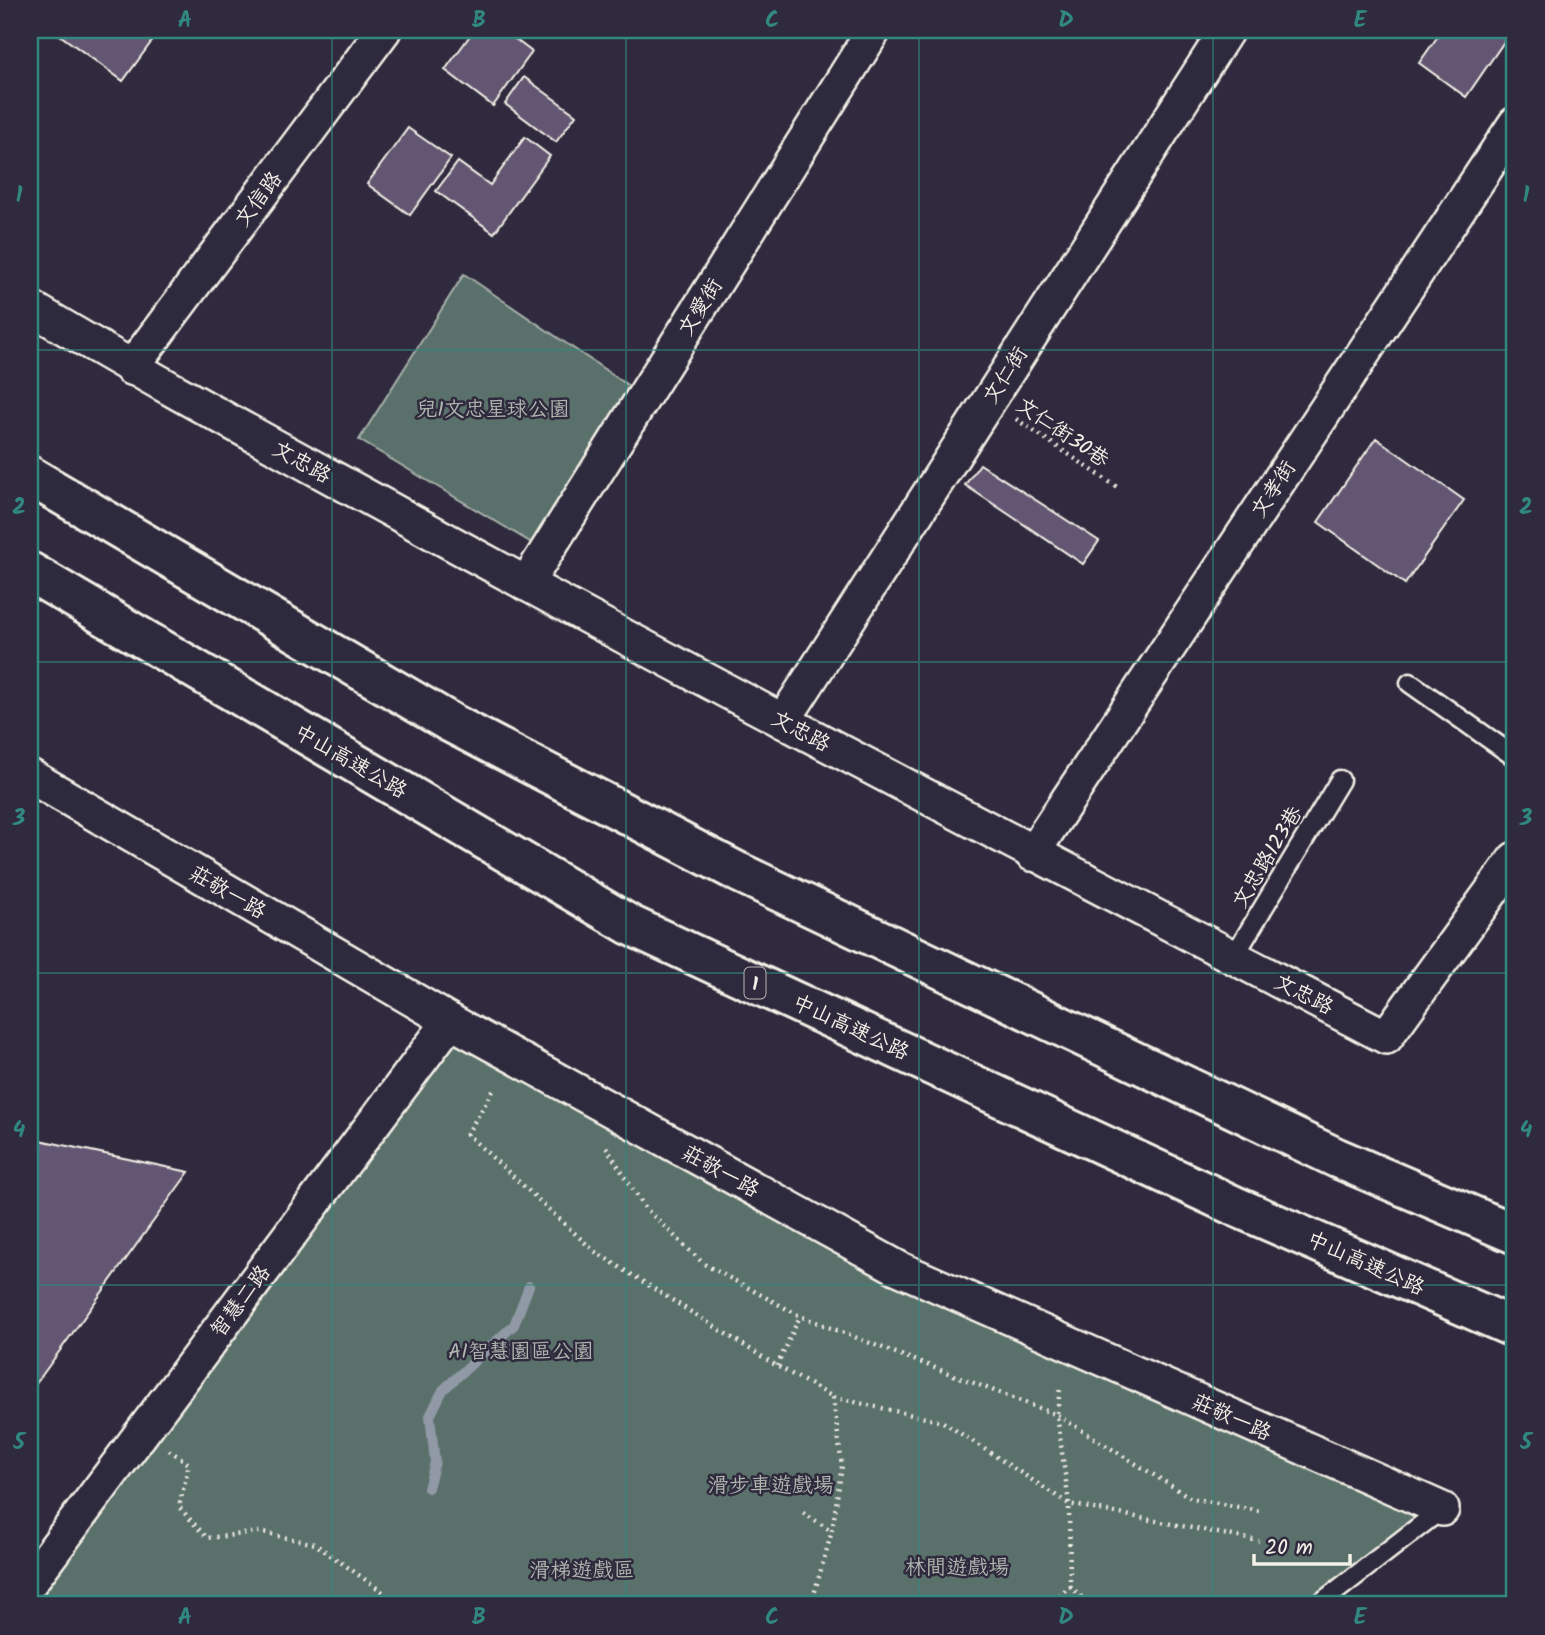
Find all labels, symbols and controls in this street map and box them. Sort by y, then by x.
text: A [178,3,192,39]
text: B [472,3,486,39]
text: C [765,3,779,39]
text: D [1058,3,1074,39]
text: E [1354,3,1368,39]
street label: 文信路 [227,165,291,235]
text: 1 [16,178,23,214]
text: 1 [1523,178,1530,214]
street label: 文愛街 [671,272,732,343]
street label: 文仁街 [975,340,1037,411]
street label: 文仁街30巷 [1009,390,1116,477]
park label: 兒1文忠星球公園 [416,394,570,427]
street label: 文忠路 [266,434,337,493]
street label: 文孝街 [1243,454,1305,525]
text: 2 [12,490,26,526]
text: 2 [1519,490,1533,526]
street label: 文忠路 [765,703,836,762]
street label: 中山高速公路 [287,717,413,808]
street label: 文忠路123巷 [1225,800,1312,915]
text: 3 [12,801,26,837]
text: 3 [1519,801,1533,837]
street label: 莊敬一路 [183,858,272,929]
street label: 文忠路 [1268,966,1339,1024]
road number: 1 [744,967,766,998]
street label: 中山高速公路 [786,987,914,1070]
text: 4 [13,1113,26,1149]
text: 4 [1520,1113,1533,1149]
street label: 莊敬一路 [676,1138,765,1207]
street label: 中山高速公路 [1301,1224,1430,1305]
street label: 智慧二路 [203,1258,280,1345]
park label: AI智慧園區公園 [448,1336,594,1369]
street label: 莊敬一路 [1186,1386,1276,1451]
text: 5 [12,1425,27,1461]
text: 5 [1519,1425,1534,1461]
park label: 滑步車遊戲場 [708,1470,834,1503]
scale bar [1254,1523,1351,1567]
text: 20 m [1265,1532,1313,1565]
park label: 林間遊戲場 [905,1552,1010,1585]
park label: 滑梯遊戲區 [530,1555,635,1588]
text: A [178,1600,192,1635]
text: B [472,1600,486,1635]
text: C [765,1600,779,1635]
text: D [1058,1600,1074,1635]
text: E [1354,1600,1368,1635]

